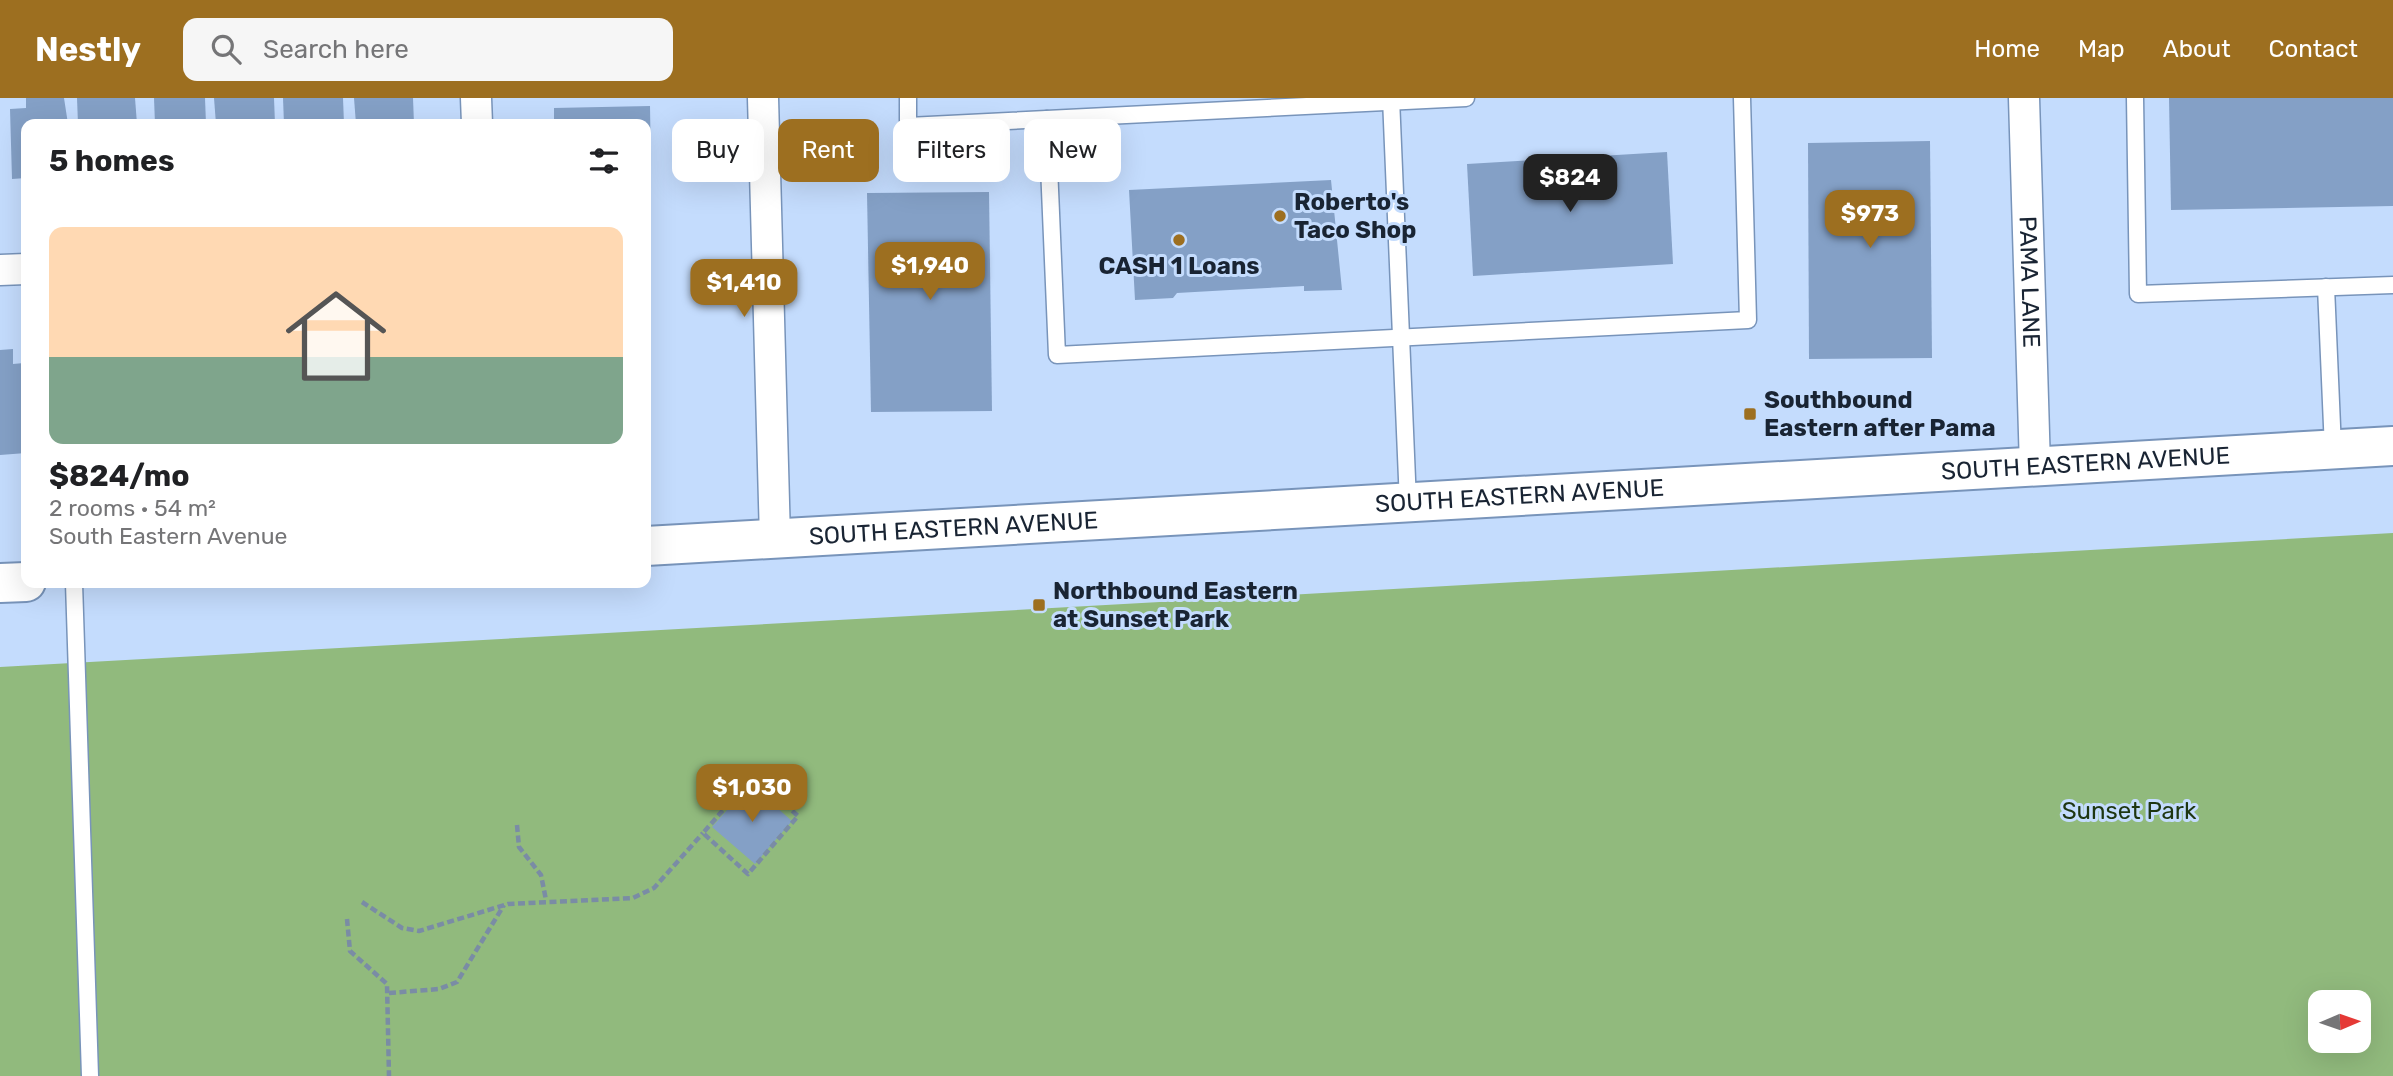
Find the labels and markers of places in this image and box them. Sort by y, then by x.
pin: $824 [1529,155,1611,214]
place label: Roberto's Taco Shop [1294,188,1416,244]
pin: $973 [1829,190,1911,250]
marker: Roberto's Taco Shop [1272,208,1288,224]
marker: CASH 1 Loans [1171,232,1187,248]
pin: $1,940 [873,242,987,302]
place label: CASH 1 Loans [1098,252,1260,280]
pin: $1,410 [687,260,801,319]
place label: Southbound Eastern after Pama [1764,386,1996,442]
marker: Southbound Eastern after Pama [1742,406,1758,422]
place label: Northbound Eastern at Sunset Park [1053,577,1298,633]
marker: Northbound Eastern at Sunset Park [1031,597,1047,613]
pin: $1,030 [695,764,809,824]

